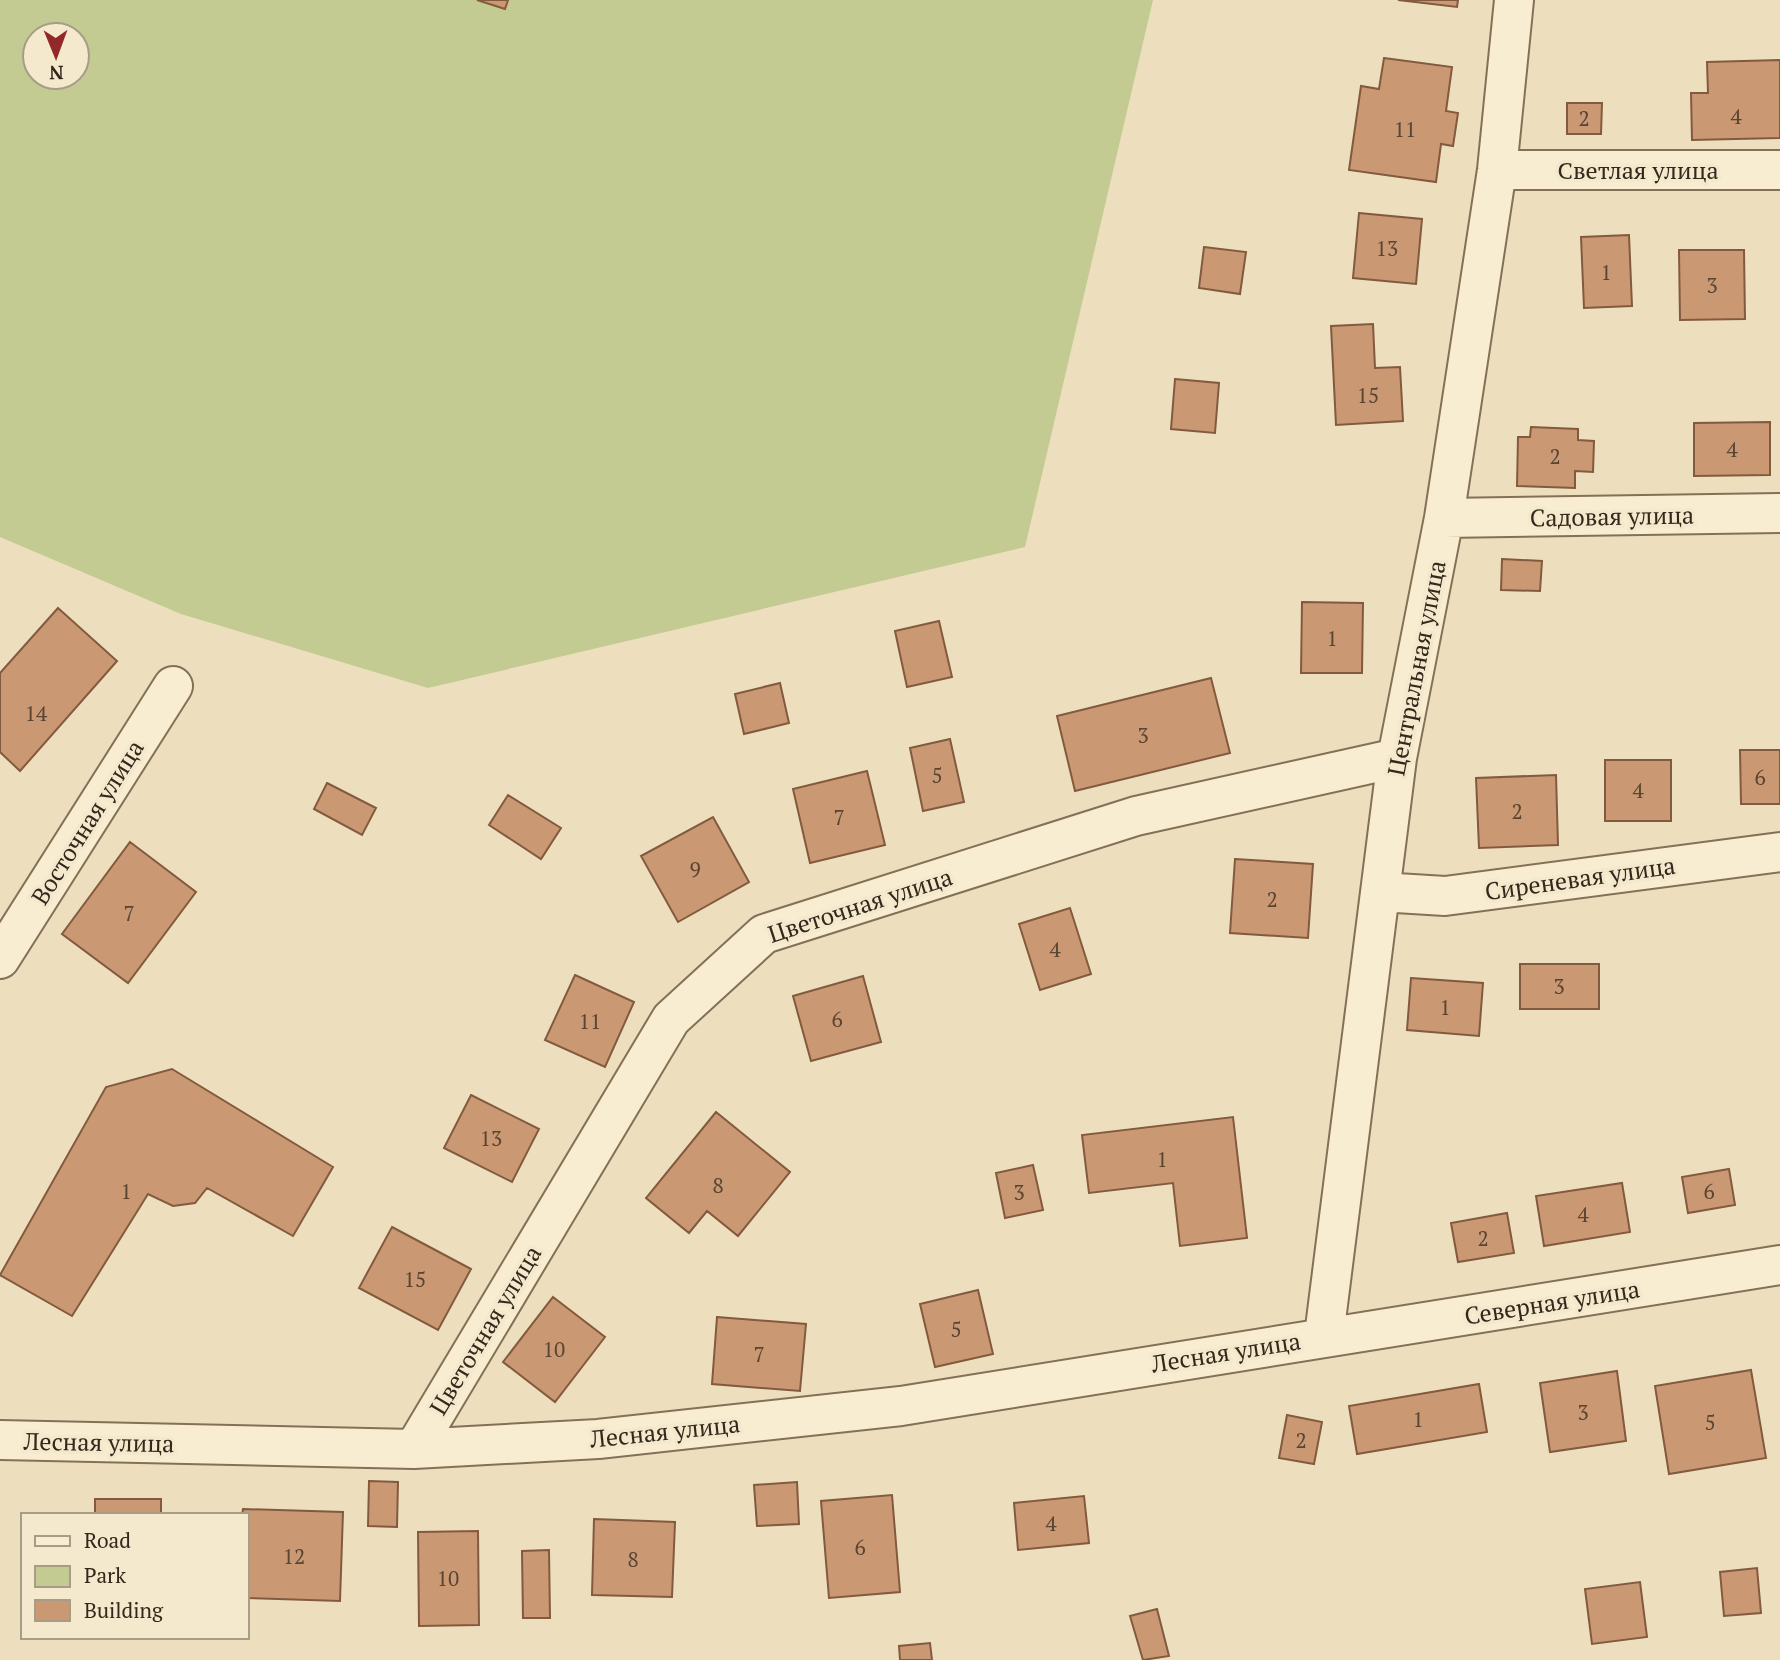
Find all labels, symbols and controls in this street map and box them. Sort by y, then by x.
north arrow [21,21,91,91]
text: N [48,61,64,86]
house number: 4 [1730,102,1742,130]
house number: 2 [1578,104,1590,132]
house number: 11 [1394,115,1416,143]
street label: Светлая улица [1557,154,1719,186]
house number: 13 [1376,234,1398,262]
house number: 1 [1600,258,1612,286]
house number: 3 [1706,271,1718,299]
house number: 15 [1357,381,1379,409]
house number: 4 [1726,435,1738,463]
house number: 2 [1549,442,1561,470]
street label: Садовая улица [1530,499,1694,533]
street label: Центральная улица [1379,558,1453,778]
house number: 1 [1326,624,1338,652]
house number: 14 [25,699,48,727]
house number: 3 [1137,721,1149,749]
street label: Восточная улица [23,734,151,910]
house number: 5 [931,761,943,789]
house number: 6 [1754,763,1766,791]
house number: 4 [1632,776,1644,804]
house number: 2 [1511,797,1523,825]
house number: 7 [833,803,845,831]
street label: Сиреневая улица [1483,849,1677,907]
house number: 9 [689,855,701,883]
street label: Цветочная улица [764,860,956,950]
house number: 2 [1266,885,1278,913]
house number: 7 [123,899,135,927]
house number: 4 [1049,935,1061,963]
house number: 3 [1553,972,1565,1000]
house number: 1 [1439,993,1451,1021]
house number: 6 [831,1005,843,1033]
house number: 11 [579,1007,601,1035]
house number: 13 [480,1124,502,1152]
house number: 1 [1156,1145,1168,1173]
house number: 8 [712,1171,724,1199]
house number: 1 [120,1177,132,1205]
house number: 6 [1703,1177,1715,1205]
house number: 3 [1013,1178,1025,1206]
house number: 4 [1577,1200,1589,1228]
house number: 2 [1477,1224,1489,1252]
street label: Цветочная улица [422,1239,548,1421]
house number: 15 [404,1265,426,1293]
street label: Северная улица [1462,1272,1642,1332]
house number: 5 [950,1315,962,1343]
street label: Лесная улица [1148,1324,1303,1380]
house number: 10 [543,1335,565,1363]
house number: 7 [753,1340,765,1368]
house number: 3 [1577,1398,1589,1426]
house number: 1 [1412,1405,1424,1433]
street label: Лесная улица [588,1407,742,1455]
house number: 5 [1704,1408,1716,1436]
street label: Лесная улица [22,1425,175,1459]
house number: 2 [1295,1426,1307,1454]
house number: 4 [1045,1509,1057,1537]
legend [21,1513,248,1639]
text: Road [84,1526,131,1554]
house number: 6 [854,1533,866,1561]
house number: 12 [283,1542,305,1570]
house number: 8 [627,1545,639,1573]
text: Park [84,1561,126,1589]
house number: 10 [437,1564,459,1592]
text: Building [84,1596,164,1624]

